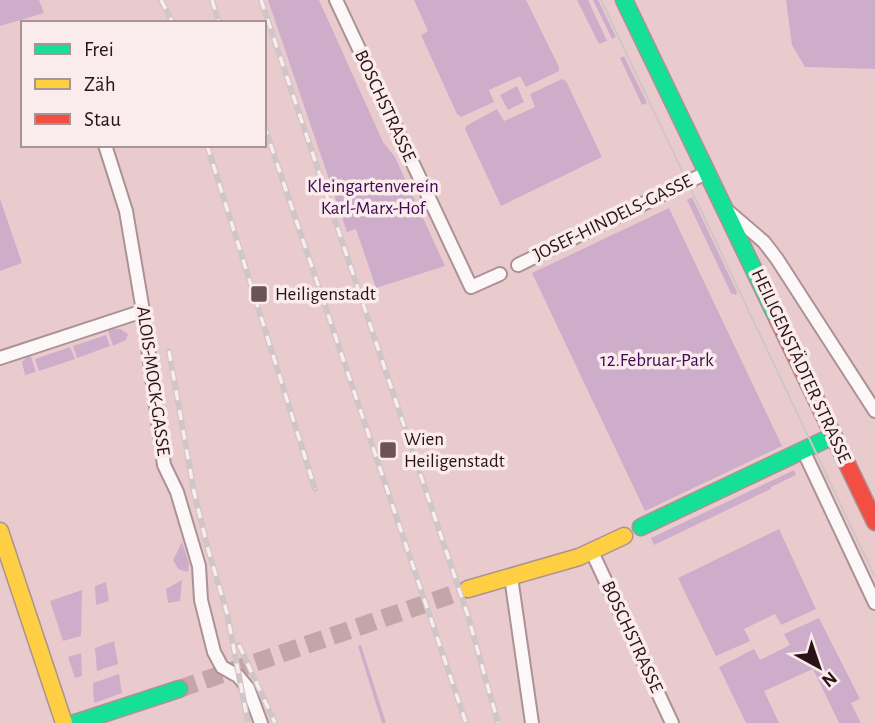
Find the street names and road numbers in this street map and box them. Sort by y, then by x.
street label: BOSCHSTRASSE [351,47,419,165]
street label: JOSEF-HINDELS-GASSE [531,171,695,265]
street label: HEILIGENSTÄDTER STRASSE [748,266,855,466]
street label: ALOIS-MOCK-GASSE [133,305,173,457]
street label: BOSCHSTRASSE [598,578,666,696]

